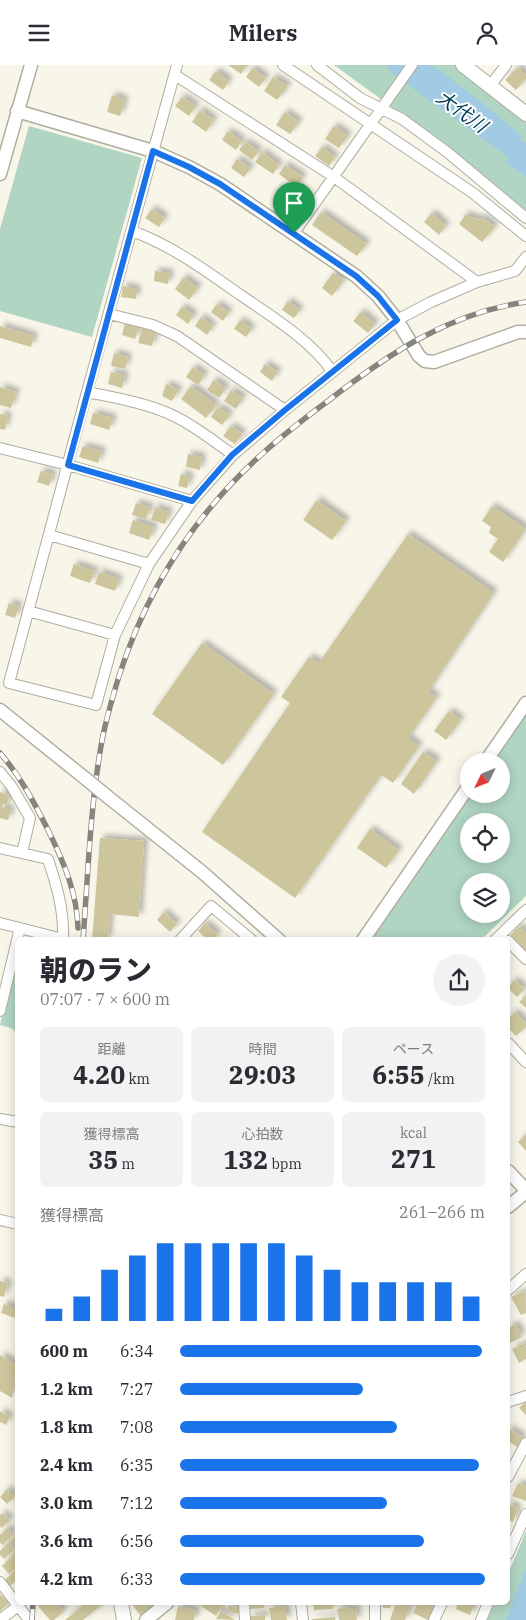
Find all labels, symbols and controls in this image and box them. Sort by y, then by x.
text: Milers [229,18,297,47]
icon: menu [25,19,53,47]
icon: person [473,19,501,47]
water label: 大代川 [432,85,494,139]
pin [273,182,315,233]
icon: arrive [280,189,308,217]
north arrow [460,753,510,803]
map controls [460,753,510,923]
button: locate [460,813,510,863]
button: layers [460,873,510,923]
text: 朝のラン [40,951,152,988]
button: share [433,954,485,1006]
text: 07:07 · 7 × 600 m [40,989,170,1009]
text: 距離 [98,1040,126,1058]
text: 時間 [249,1040,277,1058]
text: ペース [393,1040,434,1058]
text: 4.20 [73,1058,125,1091]
text: 29:03 [229,1058,296,1091]
text: 6:55 [372,1058,425,1091]
text: km [125,1070,150,1088]
text: /km [425,1070,455,1088]
text: kcal [400,1124,427,1142]
text: 獲得標高 [84,1125,140,1143]
text: 心拍数 [242,1125,284,1143]
text: 271 [391,1142,436,1175]
text: 35 [88,1143,118,1176]
text: 132 [223,1143,268,1176]
text: m [118,1155,135,1173]
text: bpm [268,1155,302,1173]
text: 261–266 m [399,1202,485,1222]
text: 獲得標高 [40,1205,104,1225]
text: 600 m [40,1341,88,1361]
text: 6:34 [120,1341,153,1361]
text: 1.2 km [40,1379,93,1399]
text: 7:27 [120,1379,153,1399]
text: 1.8 km [40,1417,93,1437]
text: 7:08 [120,1417,153,1437]
text: 2.4 km [40,1455,93,1475]
text: 6:35 [120,1455,153,1475]
text: 3.0 km [40,1493,93,1513]
text: 7:12 [120,1493,153,1513]
text: 3.6 km [40,1531,93,1551]
text: 6:56 [120,1531,153,1551]
text: 4.2 km [40,1569,93,1589]
text: 6:33 [120,1569,153,1589]

